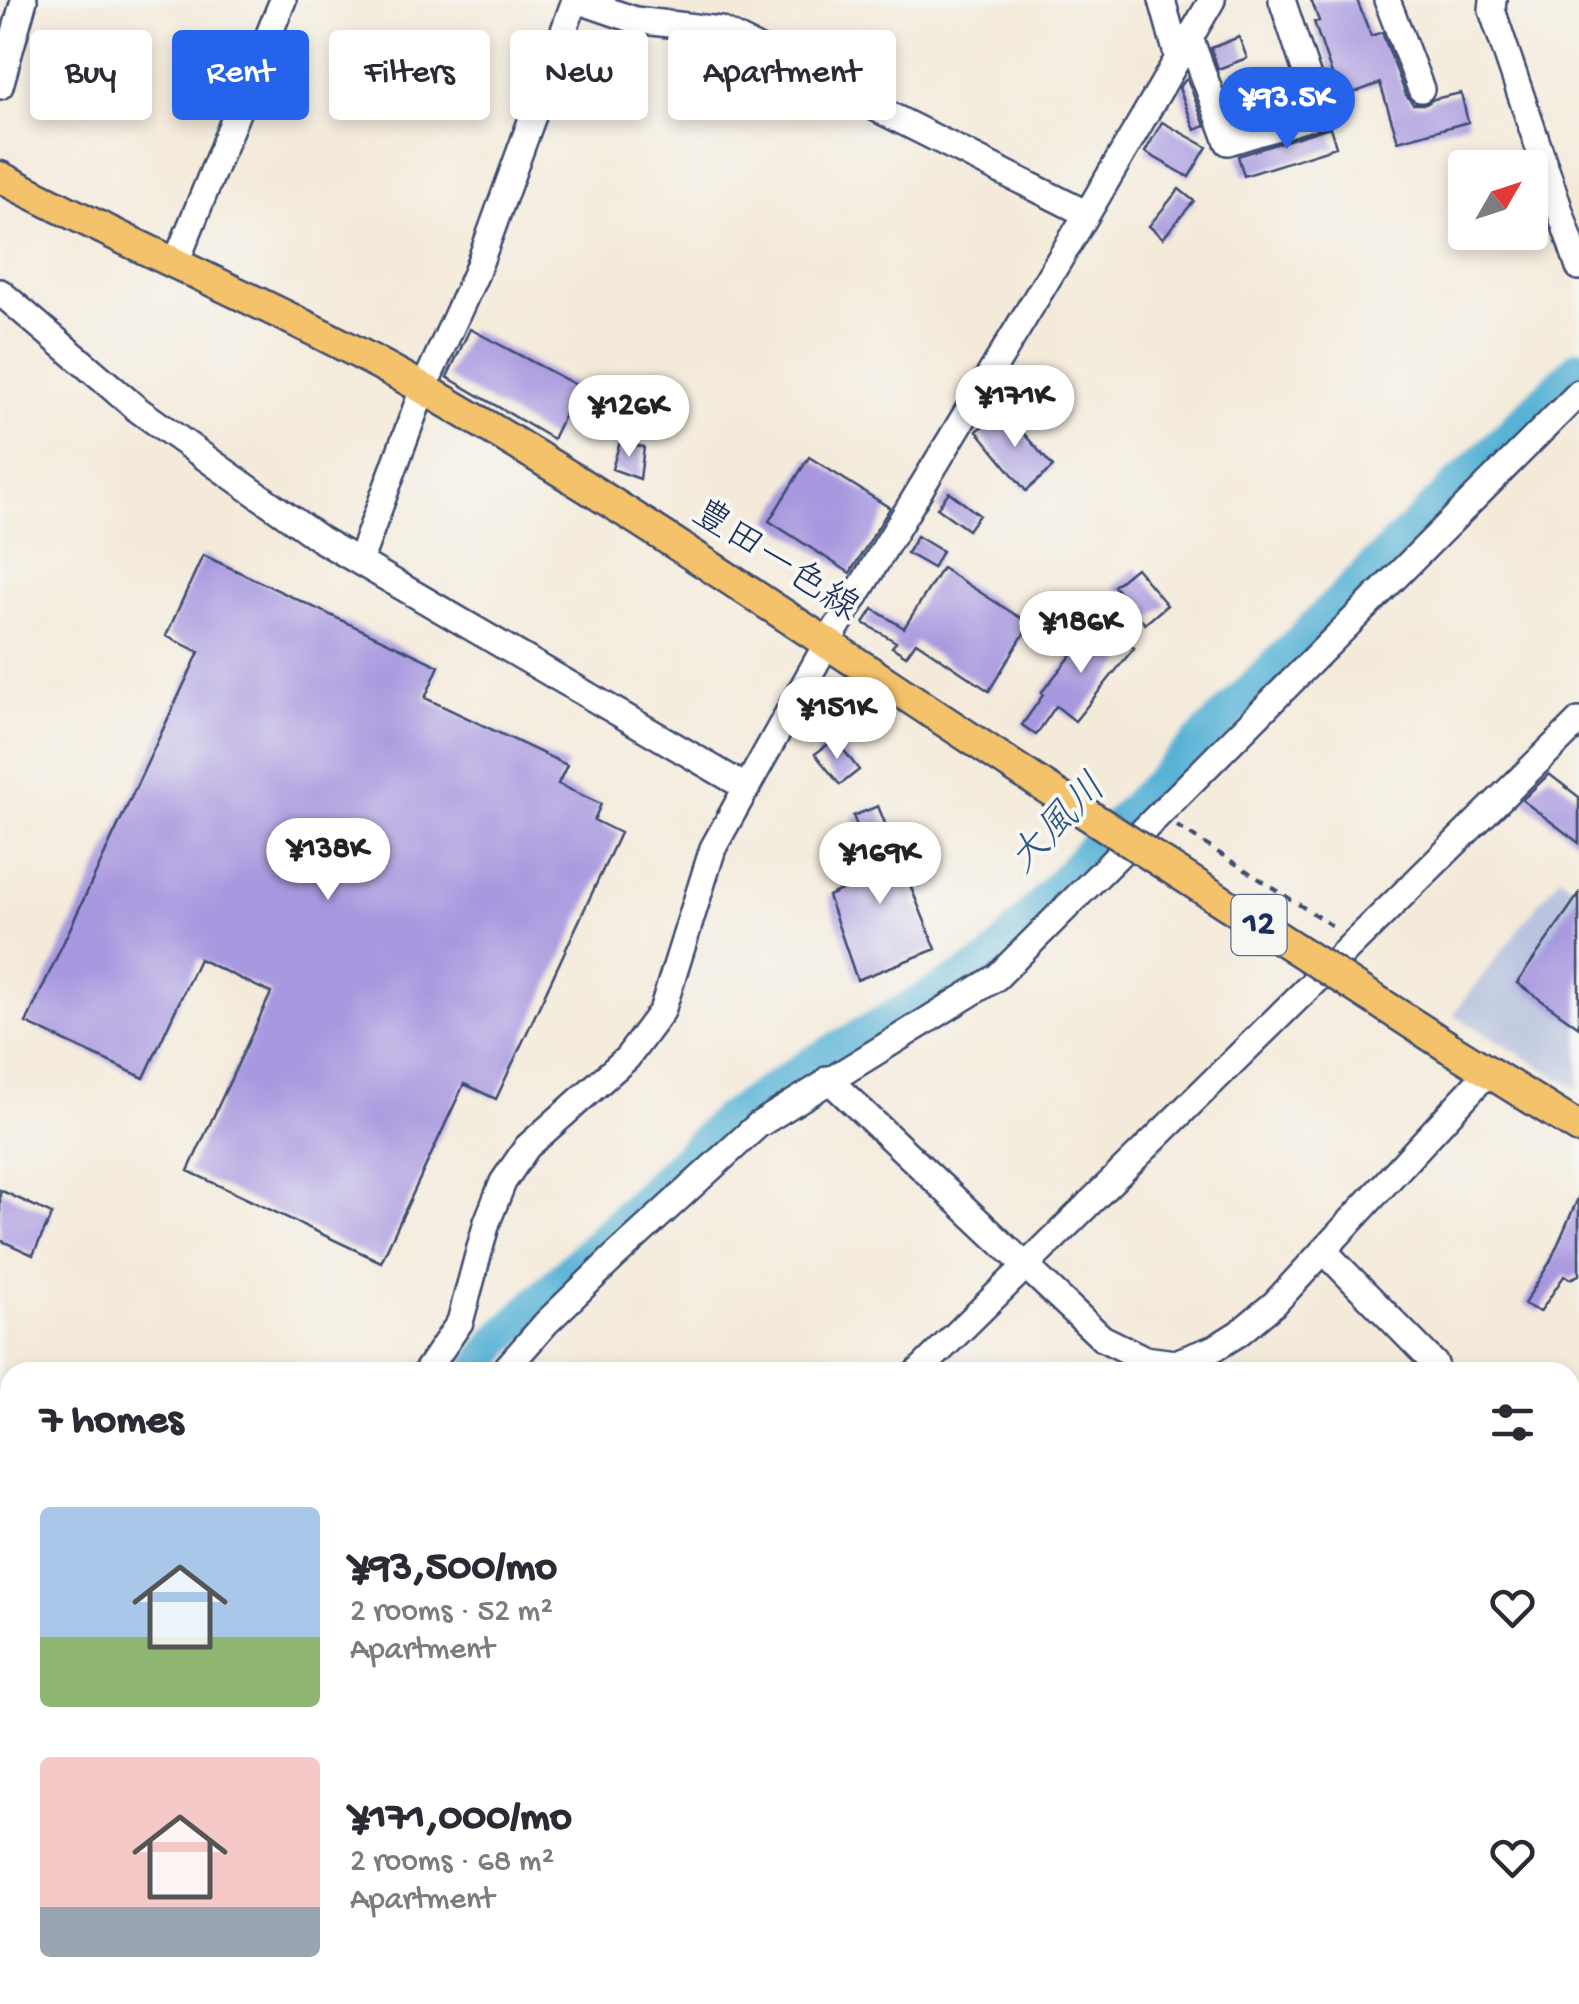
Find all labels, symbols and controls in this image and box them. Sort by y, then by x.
chip: Buy [30,30,152,120]
chip: Rent [172,30,309,120]
chip: Filters [329,30,490,120]
chip: New [510,30,648,120]
chip: Apartment [668,30,896,120]
pin: ¥93.5K [1206,67,1368,152]
text: ¥93.5K [1241,80,1333,118]
north arrow [1448,150,1548,250]
map controls [1448,150,1548,250]
pin: ¥171K [945,365,1085,450]
pin: ¥126K [559,375,699,460]
text: ¥171K [978,378,1052,416]
text: ¥126K [590,388,668,426]
street label: 豊田一色線 [682,491,867,633]
pin: ¥186K [1011,591,1151,676]
text: ¥186K [1041,604,1121,642]
pin: ¥151K [767,677,907,762]
text: ¥151K [799,690,875,728]
water label: 大風川 [1001,767,1119,885]
pin: ¥138K [258,818,398,903]
pin: ¥169K [810,822,950,907]
text: ¥138K [288,831,368,869]
text: ¥169K [841,835,919,873]
road number: 12 [1232,895,1286,955]
icon: filters [1485,1395,1540,1450]
text: 7 homes [40,1398,183,1447]
text: ¥93,500/mo [350,1545,557,1594]
icon: home [120,1547,240,1667]
icon: heart [1485,1580,1540,1635]
text: 2 rooms · 52 m² [350,1594,553,1632]
text: Apartment [350,1632,494,1670]
text: ¥171,000/mo [350,1795,572,1844]
icon: home [120,1797,240,1917]
icon: heart [1485,1830,1540,1885]
text: 2 rooms · 68 m² [350,1844,554,1882]
text: Apartment [350,1882,494,1920]

